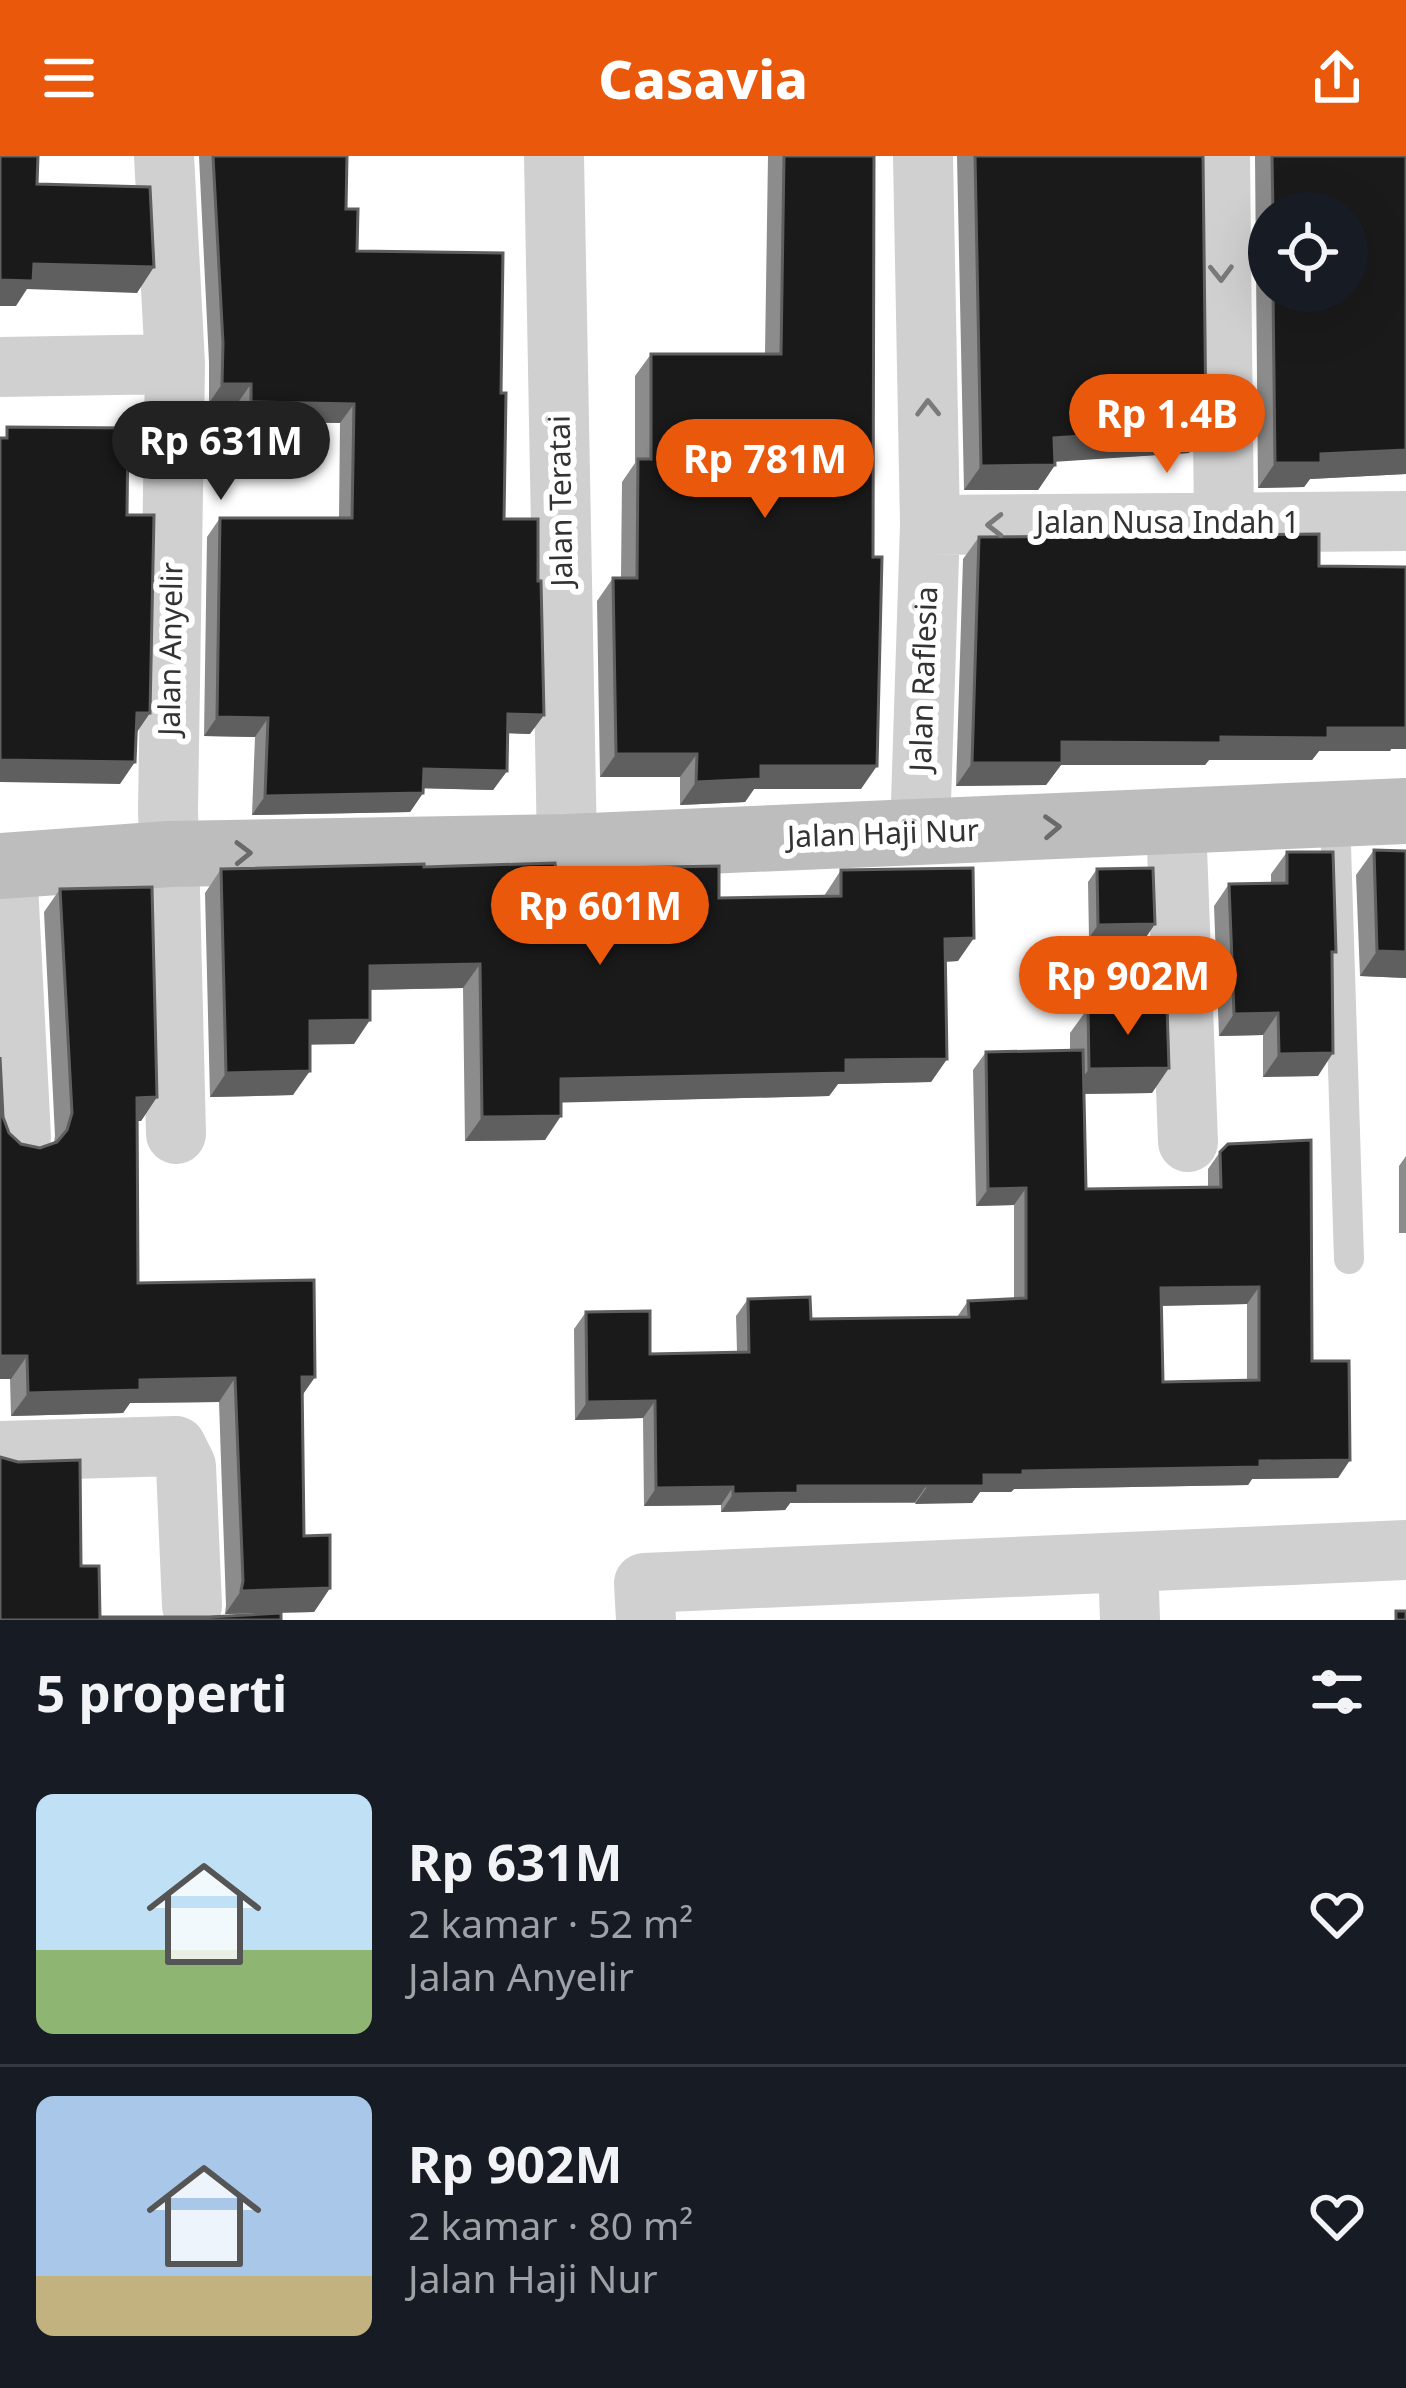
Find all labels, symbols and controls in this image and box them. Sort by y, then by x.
text: Casavia [598,41,808,115]
icon: menu [36,45,102,111]
icon: share [1304,45,1370,111]
map controls [1248,192,1368,312]
button: locate [1248,192,1368,312]
one-way arrow [1208,265,1234,283]
pin: Rp 1.4B [1056,374,1278,476]
text: Rp 1.4B [1096,386,1238,439]
one-way arrow [915,398,941,417]
pin: Rp 631M [110,401,332,503]
text: Rp 631M [139,413,303,466]
street label: Jalan Teratai [538,415,582,590]
pin: Rp 781M [654,419,876,521]
text: Rp 781M [683,431,847,484]
street label: Jalan Nusa Indah 1 [1033,501,1300,542]
one-way arrow [985,512,1003,538]
street label: Jalan Anyelir [147,562,192,739]
street label: Jalan Raflesia [899,586,946,775]
street label: Jalan Haji Nur [783,809,980,856]
one-way arrow [1043,814,1062,840]
one-way arrow [234,840,253,866]
pin: Rp 601M [489,866,711,968]
text: Rp 601M [518,878,682,931]
pin: Rp 902M [1017,936,1239,1038]
text: Rp 902M [1046,948,1210,1001]
text: 5 properti [36,1657,287,1727]
icon: filters [1304,1659,1370,1725]
text: Rp 631M [408,1826,623,1896]
icon: home [132,1842,276,1986]
icon: heart [1304,1881,1370,1947]
text: 2 kamar · 52 m² [408,1896,693,1949]
text: Jalan Anyelir [408,1949,634,2002]
text: Rp 902M [408,2128,623,2198]
icon: home [132,2144,276,2288]
icon: heart [1304,2183,1370,2249]
text: 2 kamar · 80 m² [408,2198,693,2251]
text: Jalan Haji Nur [408,2251,658,2304]

